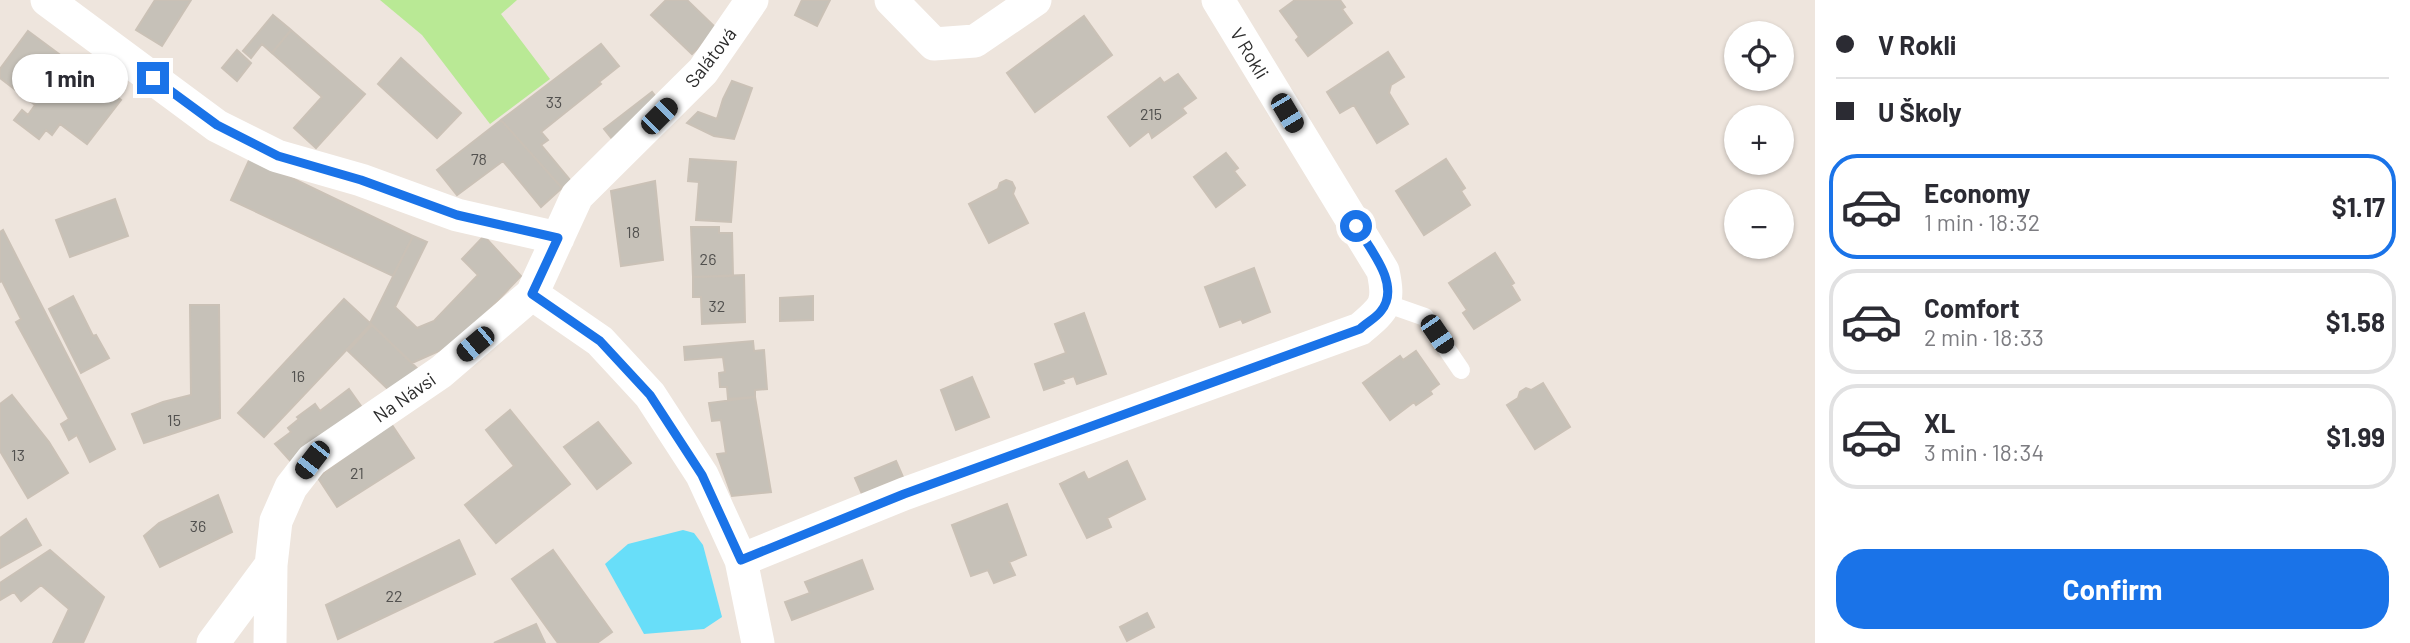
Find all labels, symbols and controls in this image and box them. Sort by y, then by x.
map controls [1724,21,1794,259]
button: locate [1724,21,1794,91]
street label: Salátová [679,22,741,92]
street label: V Rokli [1226,23,1274,83]
text: V Rokli [1878,29,1956,60]
callout: 1 min [13,54,128,102]
route end [137,62,169,94]
text: 1 min [45,64,95,92]
car [1268,90,1307,136]
house number: 33 [546,92,562,111]
car [637,94,682,138]
text: U Školy [1878,96,1962,127]
house number: 215 [1140,104,1162,123]
button: + [1724,105,1794,175]
house number: 78 [471,149,487,168]
icon: car [1840,175,1903,238]
text: Economy [1924,177,2030,208]
button: − [1724,189,1794,259]
text: $1.17 [2332,191,2385,222]
text: 1 min · 18:32 [1924,208,2040,236]
route start [1340,210,1372,242]
house number: 18 [626,222,640,241]
house number: 26 [700,249,716,268]
icon: car [1840,290,1903,353]
text: Comfort [1924,292,2020,323]
house number: 32 [709,296,725,315]
text: $1.58 [2326,306,2385,337]
car [1417,311,1458,357]
car [453,322,498,366]
text: 2 min · 18:33 [1924,323,2044,351]
house number: 16 [291,366,305,385]
street label: Na Návsi [368,367,440,427]
icon: car [1840,405,1903,468]
text: XL [1924,407,1955,438]
house number: 15 [167,410,181,429]
text: $1.99 [2326,421,2385,452]
car [291,437,334,483]
text: 3 min · 18:34 [1924,438,2044,466]
house number: 13 [11,445,25,464]
house number: 21 [350,463,364,482]
house number: 36 [190,516,206,535]
button: Confirm [1836,549,2389,629]
house number: 22 [385,586,403,605]

